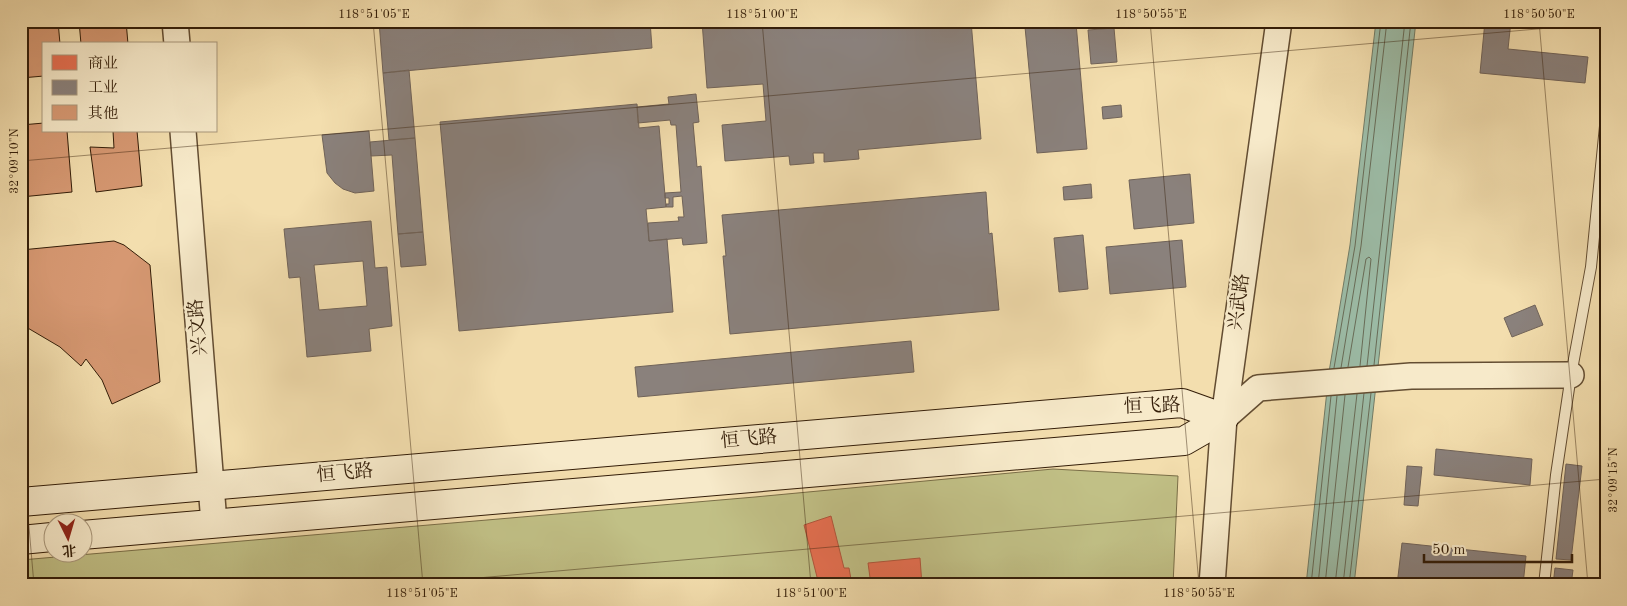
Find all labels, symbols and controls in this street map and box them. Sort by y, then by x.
text: 118°51'05"E [338,8,410,21]
text: 118°51'00"E [726,8,798,21]
text: 118°50'55"E [1115,8,1187,21]
text: 118°50'50"E [1503,8,1575,21]
legend [42,42,218,132]
text: 商业 [88,55,118,72]
text: 工业 [88,79,118,96]
text: 其他 [88,105,118,122]
text: 32°09'10"N [9,128,21,194]
street label: 兴武路 [1225,272,1253,332]
street label: 兴文路 [185,298,211,356]
street label: 恒飞路 [1123,395,1181,417]
street label: 恒飞路 [720,426,778,452]
text: 32°09'15"N [1607,447,1620,513]
street label: 恒飞路 [316,460,374,486]
north arrow [42,514,92,564]
scale bar [1424,531,1572,563]
text: 北 [61,542,77,559]
text: 50 m [1432,543,1466,558]
text: 118°51'05"E [386,587,458,600]
text: 118°51'00"E [775,587,847,600]
text: 118°50'55"E [1163,587,1235,600]

